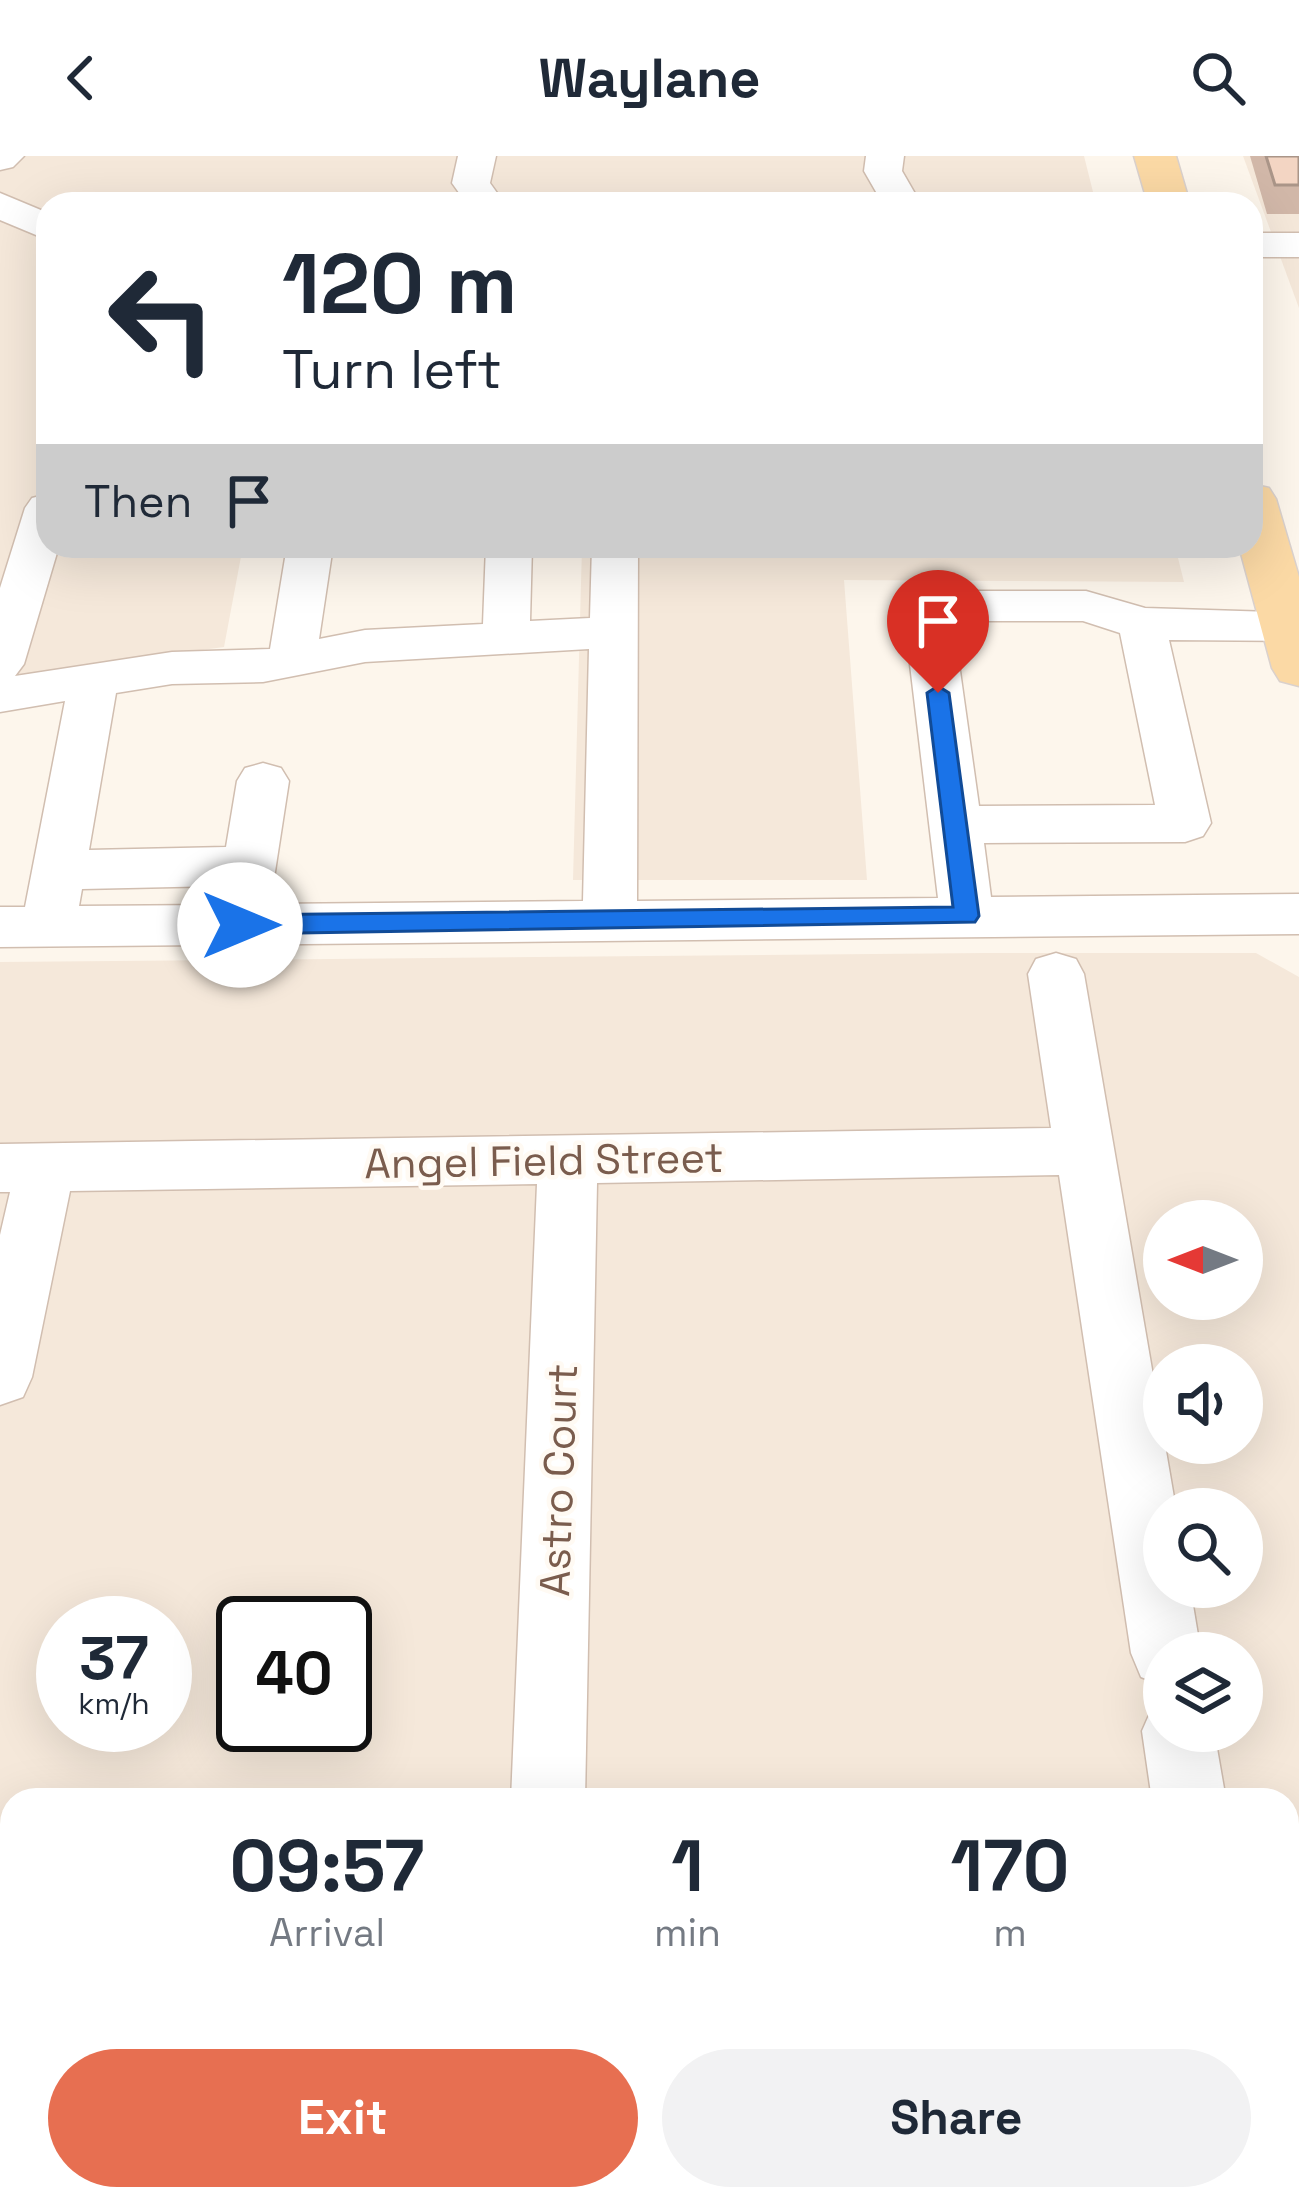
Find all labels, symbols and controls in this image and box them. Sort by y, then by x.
text: Waylane [539,44,760,113]
icon: back [48,45,114,111]
icon: search [1185,45,1251,111]
text: 120 m [282,230,517,338]
icon: left [84,240,240,396]
text: Turn left [282,335,502,404]
icon: arrive [216,468,282,534]
text: Then [84,473,192,530]
pin [887,570,989,693]
icon: arrive [905,588,971,654]
position arrow [177,862,303,988]
street label: Angel Field Street [364,1131,724,1190]
north arrow [1143,1200,1263,1320]
map controls [1143,1200,1263,1752]
button: sound [1143,1344,1263,1464]
street label: Astro Court [528,1363,589,1597]
button: search [1143,1488,1263,1608]
speed limit sign: 40 [216,1596,372,1752]
text: 37 [79,1620,149,1697]
button: layers [1143,1632,1263,1752]
text: km/h [78,1684,150,1723]
text: 09:57 [230,1820,424,1912]
text: 1 [671,1820,704,1912]
text: 170 [951,1820,1069,1912]
text: Arrival [269,1908,385,1957]
text: min [654,1908,721,1957]
text: m [993,1908,1027,1957]
button: Exit [48,2049,638,2187]
button: Share [662,2049,1251,2187]

